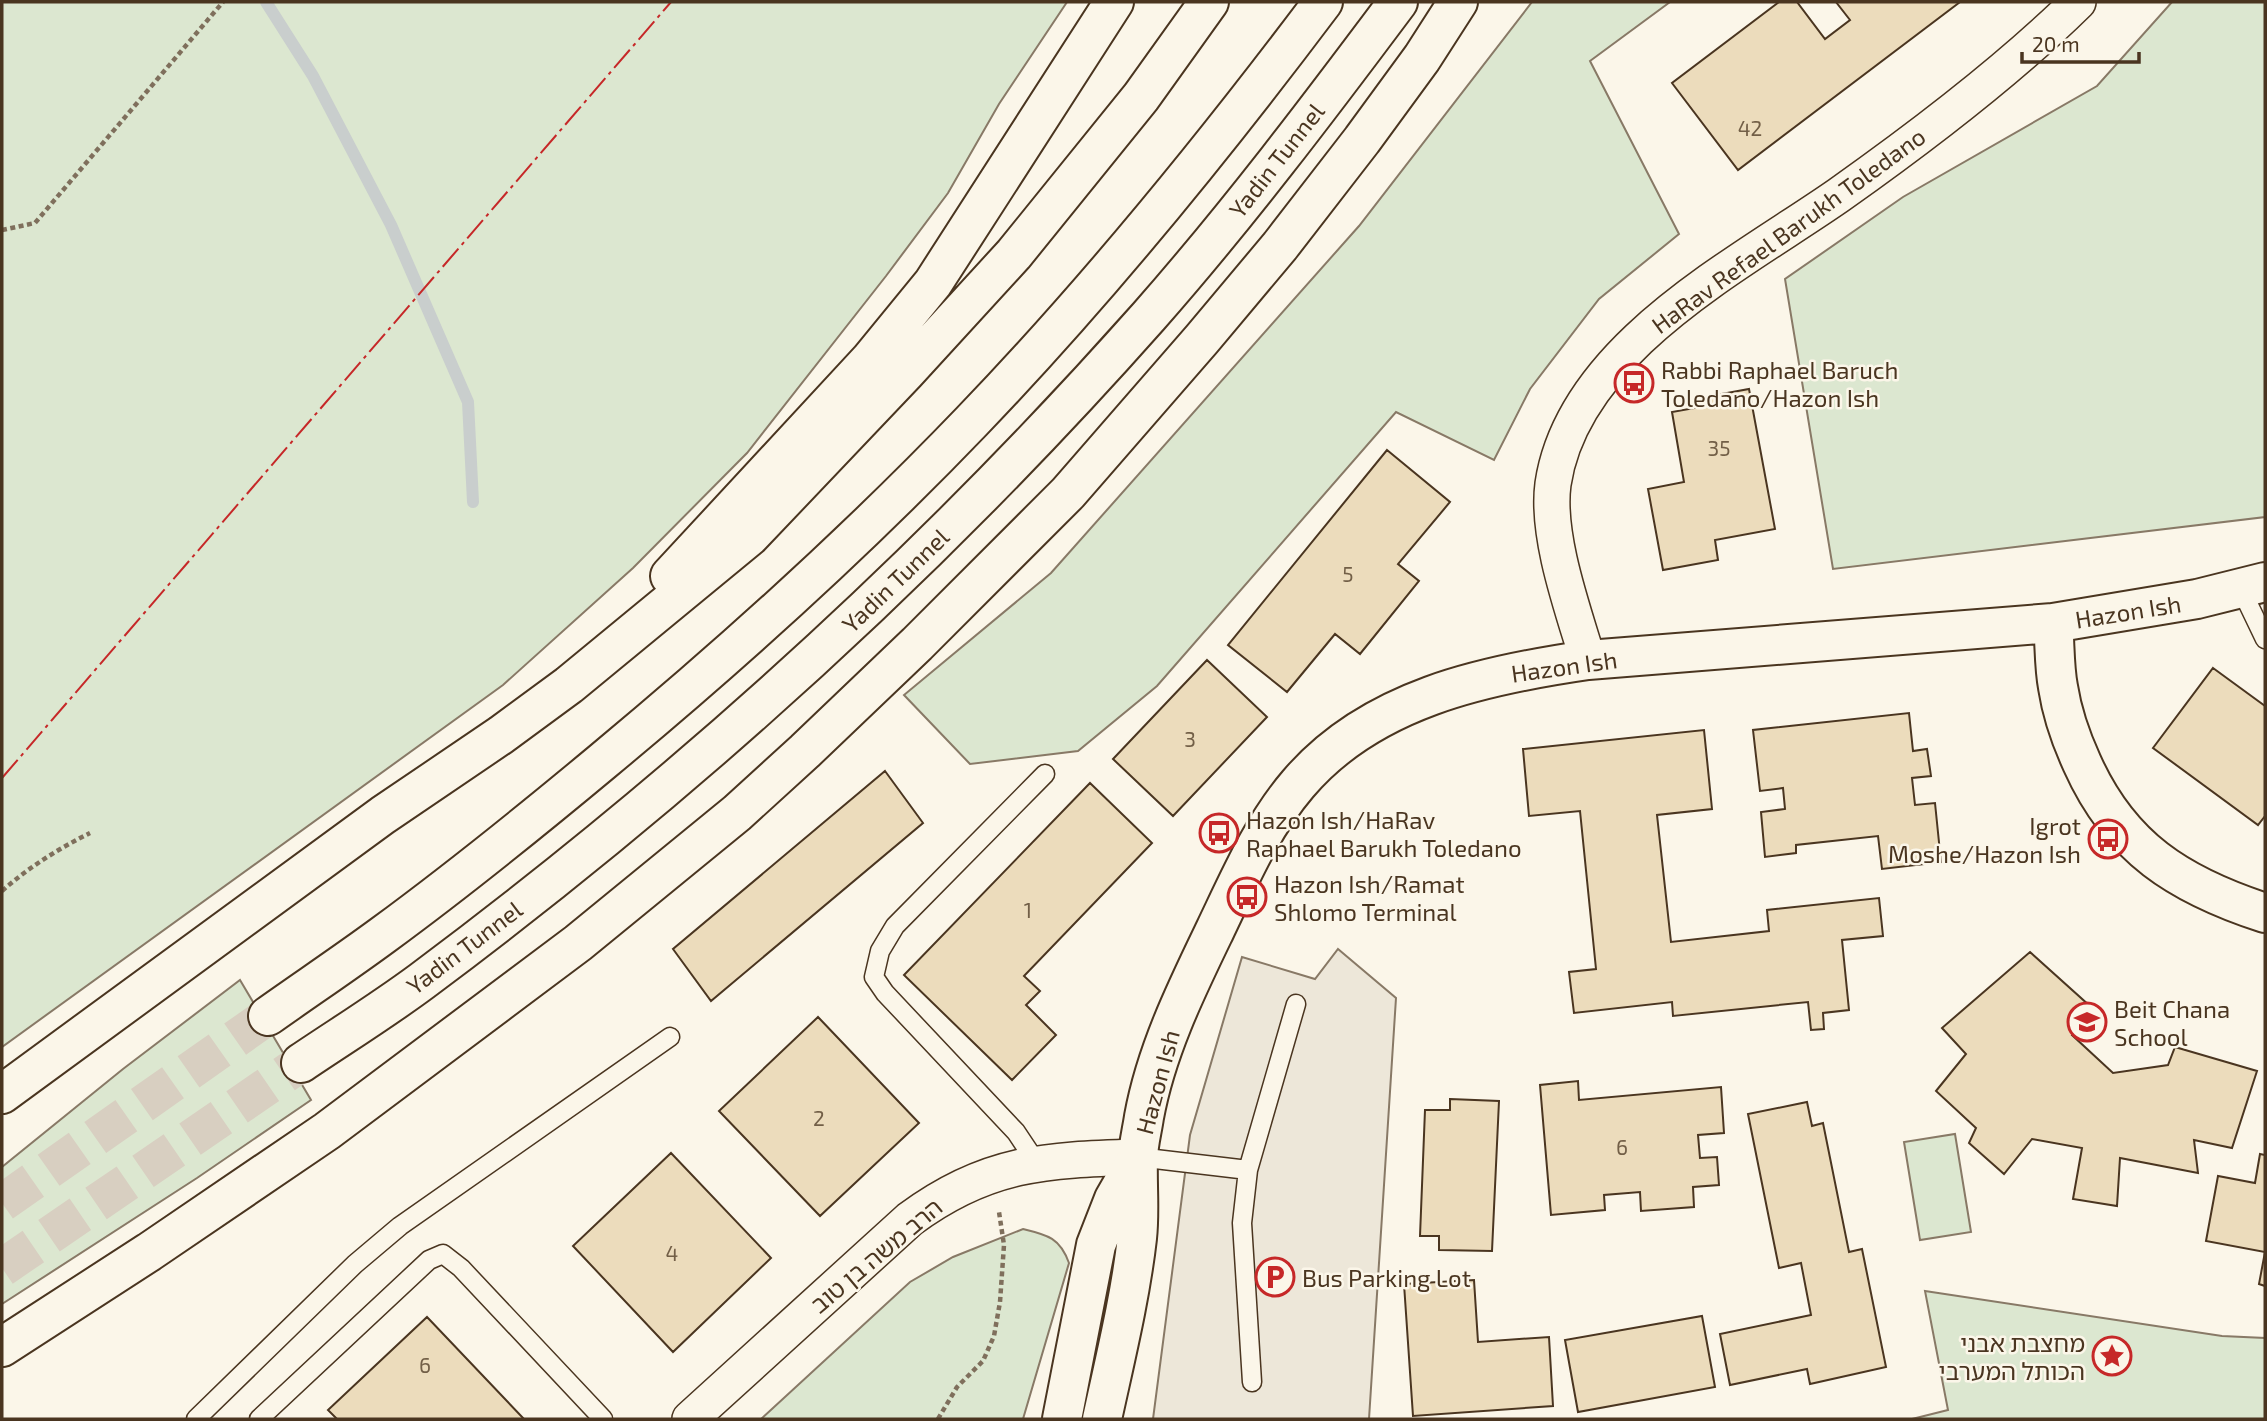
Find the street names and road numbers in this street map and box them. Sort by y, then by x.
street label: Yadin Tunnel [1222,97,1330,223]
street label: HaRav Refael Barukh Toledano [1646,121,1930,339]
street label: Yadin Tunnel [836,522,954,638]
street label: Hazon Ish [2073,588,2183,634]
street label: Hazon Ish [1509,644,1619,688]
street label: Yadin Tunnel [400,894,528,1000]
street label: Hazon Ish [1129,1027,1185,1137]
street label: הרב משה בן טוב [804,1192,948,1318]

